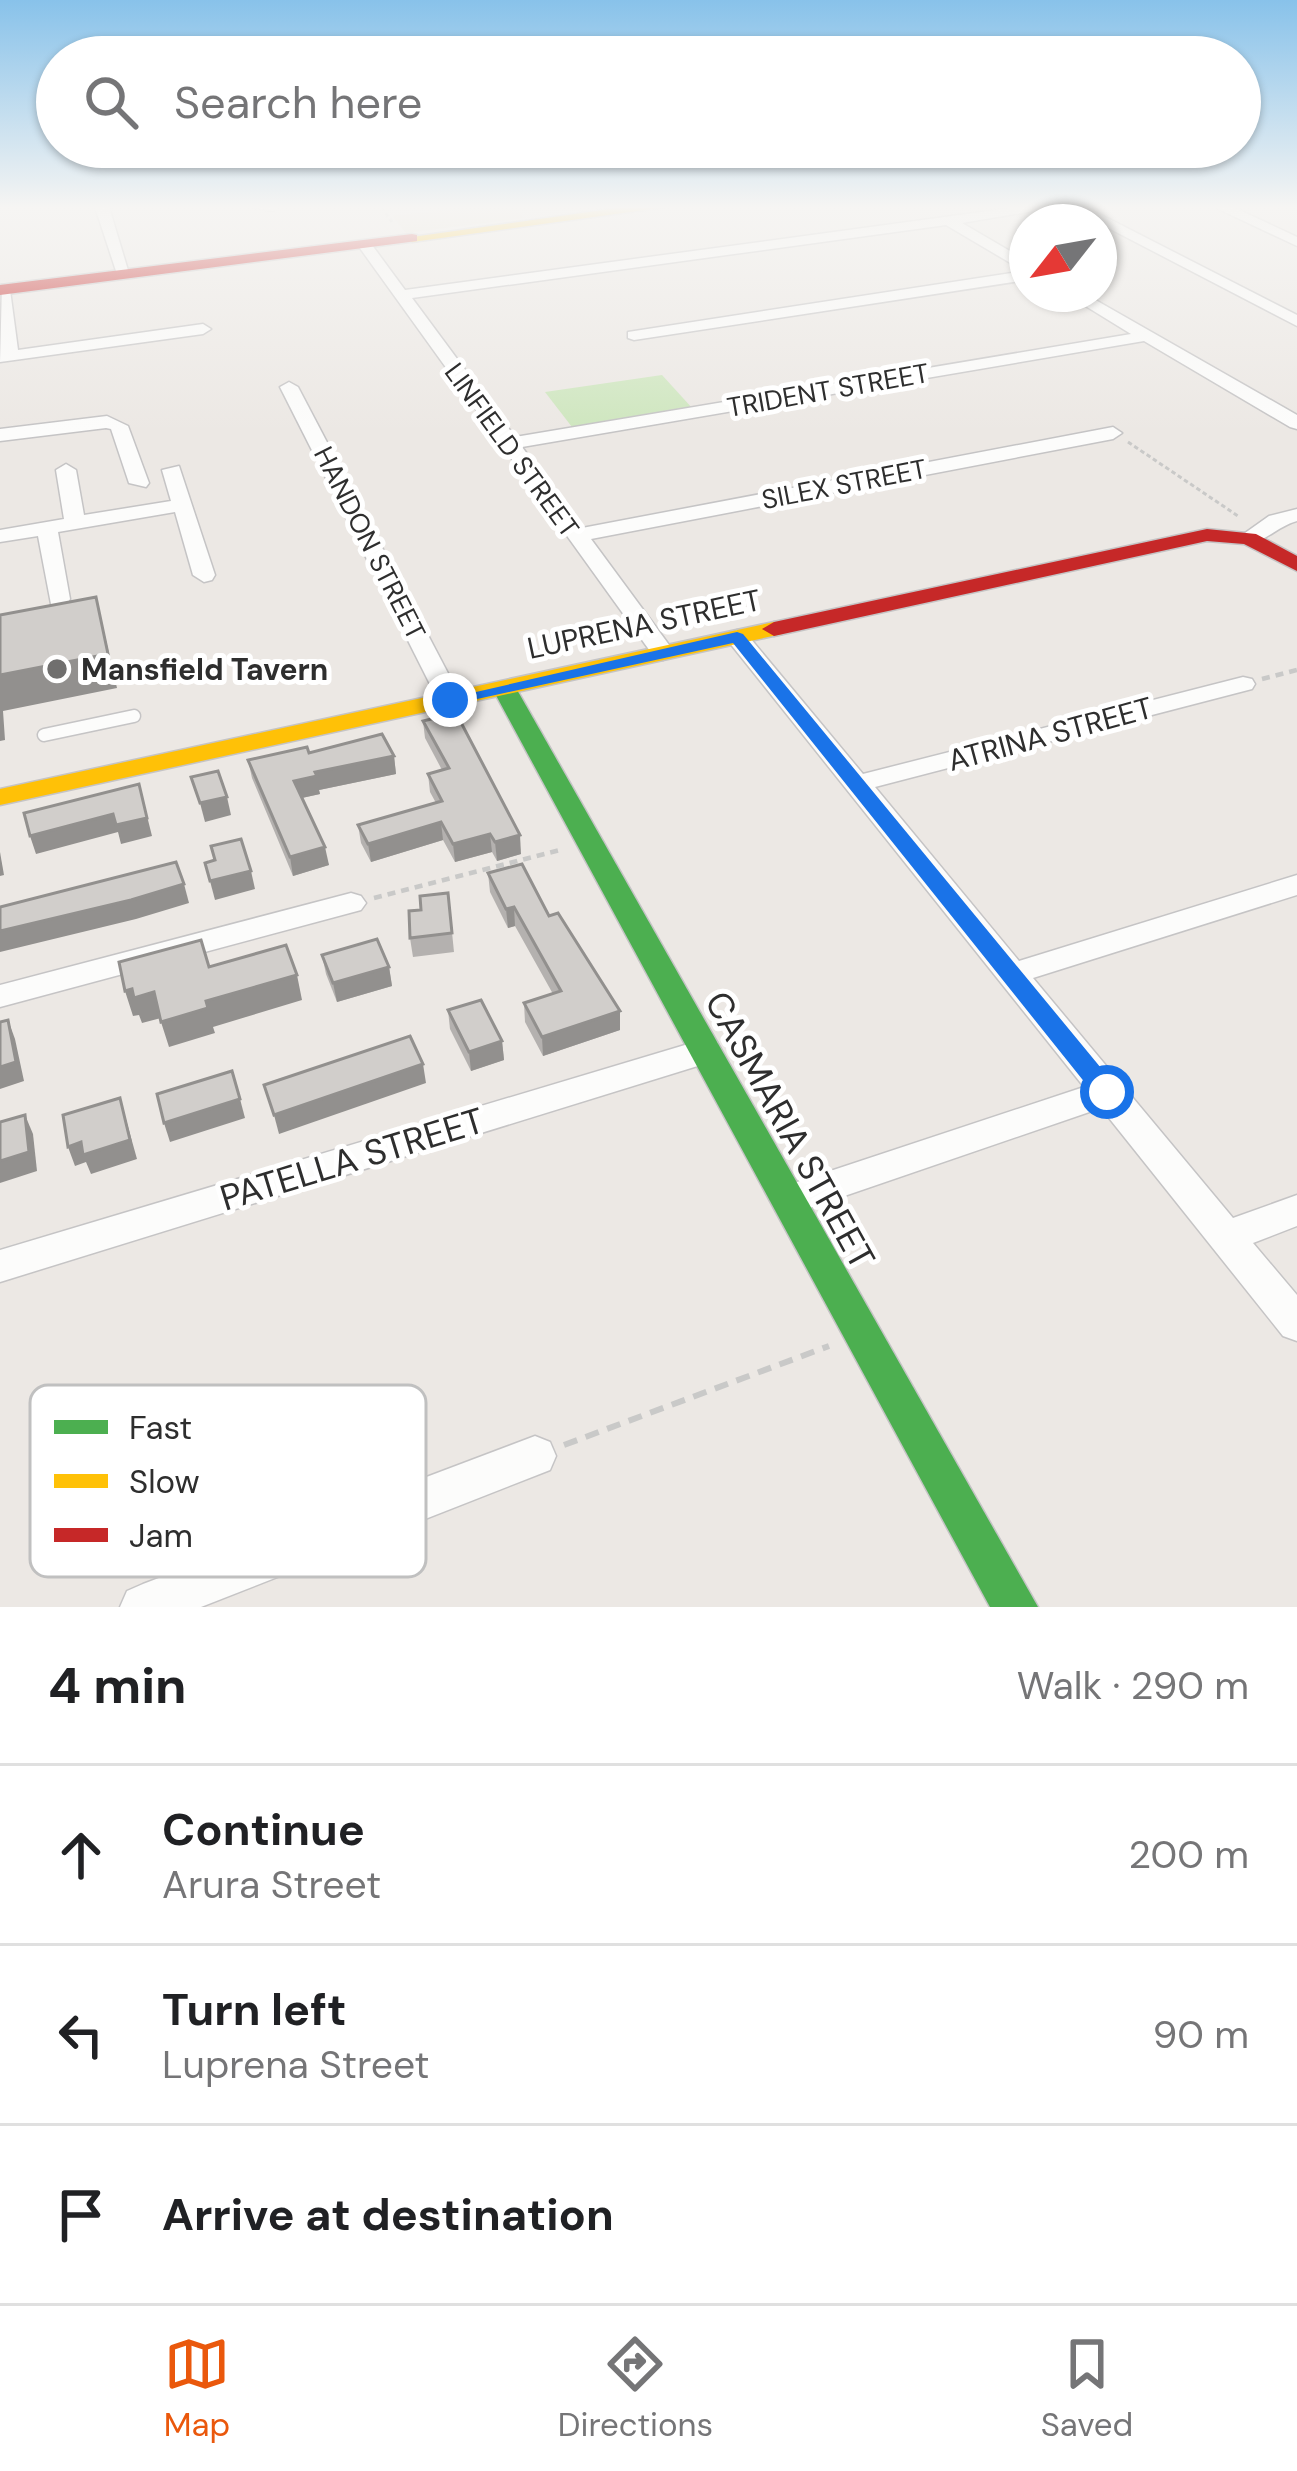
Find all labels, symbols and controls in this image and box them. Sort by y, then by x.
search box [36,36,1261,168]
icon: search [78,69,144,135]
text: Search here [174,73,422,132]
north arrow [1009,204,1117,312]
street label: TRIDENT STREET [724,355,932,425]
street label: LINFIELD STREET [437,356,587,544]
street label: HANDON STREET [306,440,434,646]
street label: SILEX STREET [759,451,929,517]
street label: LUPRENA STREET [524,580,764,668]
place label: Mansfield Tavern [81,650,328,689]
marker: Mansfield Tavern [44,656,70,682]
route end [423,673,477,727]
street label: ATRINA STREET [943,688,1157,780]
street label: CASMARIA STREET [694,983,886,1277]
route start [1080,1065,1134,1119]
street label: PATELLA STREET [214,1097,490,1221]
legend [30,1385,426,1577]
text: Fast [129,1406,192,1449]
text: Slow [129,1460,200,1503]
text: Jam [129,1514,193,1557]
text: 4 min [48,1652,187,1719]
text: Walk · 290 m [1017,1660,1249,1711]
text: Continue [162,1800,365,1859]
icon: ahead [48,1822,114,1888]
text: 200 m [1128,1829,1249,1880]
text: Arura Street [162,1859,381,1910]
text: Turn left [162,1980,346,2039]
icon: left [48,2002,114,2068]
text: 90 m [1153,2009,1249,2060]
text: Luprena Street [162,2039,430,2090]
icon: arrive [48,2182,114,2248]
text: Arrive at destination [162,2185,614,2244]
tab: Map [164,2331,230,2446]
tab: Directions [558,2331,713,2446]
tab: Saved [1041,2331,1133,2446]

